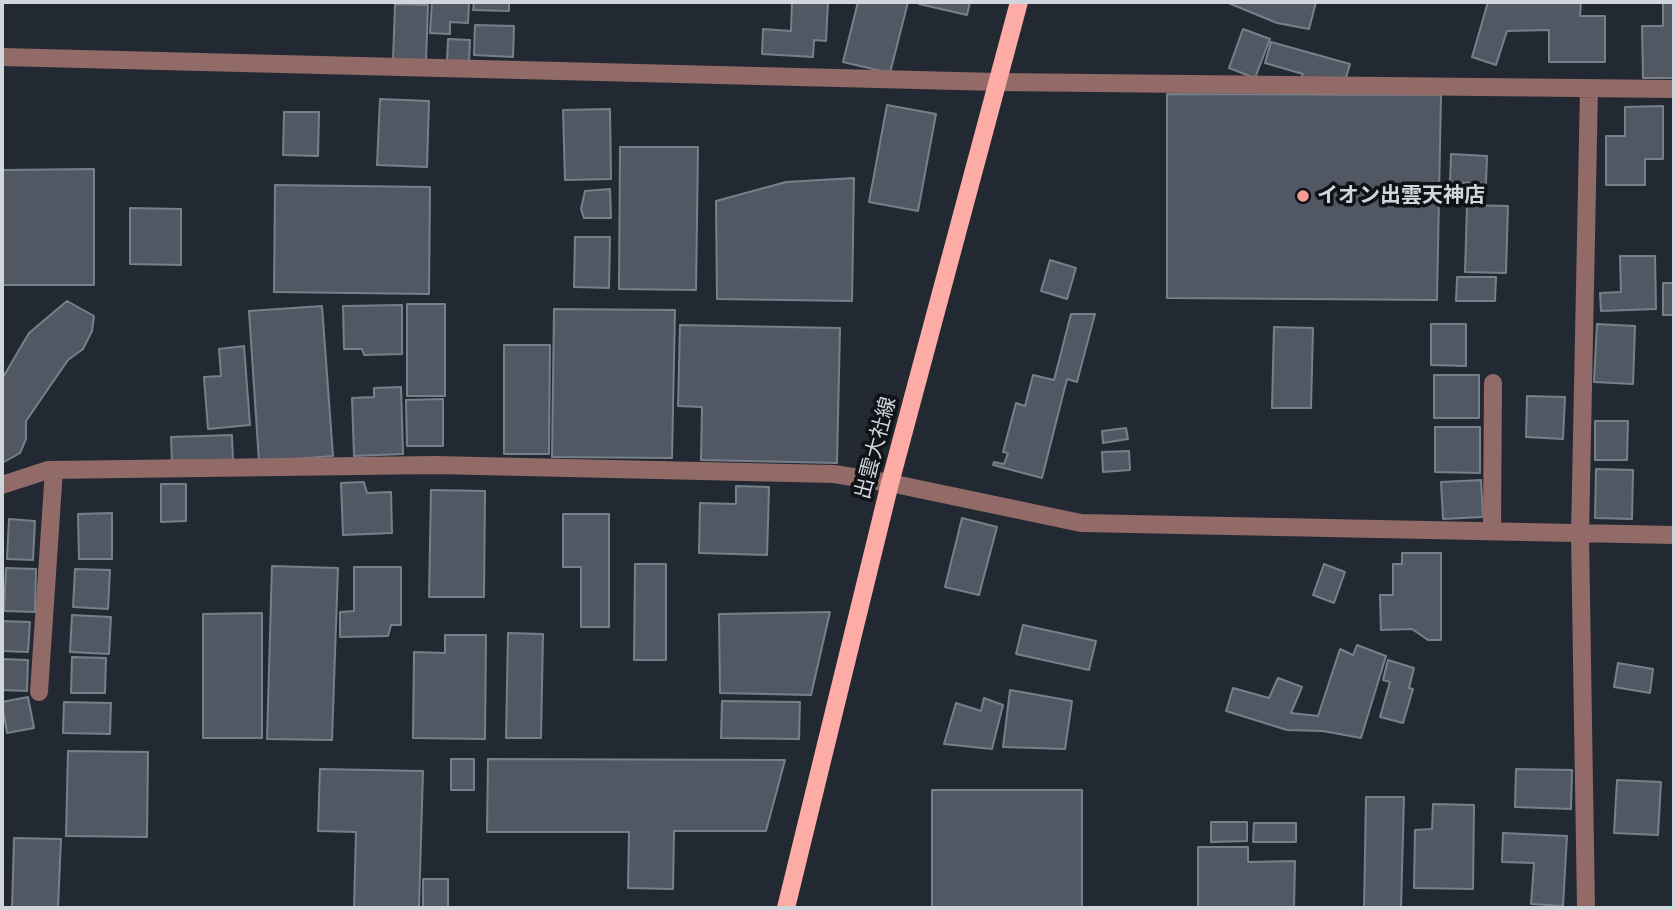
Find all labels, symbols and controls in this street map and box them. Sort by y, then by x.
place label: イオン出雲天神店 [1317,183,1485,209]
marker: イオン出雲天神店 [1295,188,1311,204]
street label: 出雲大社線 [850,394,902,502]

